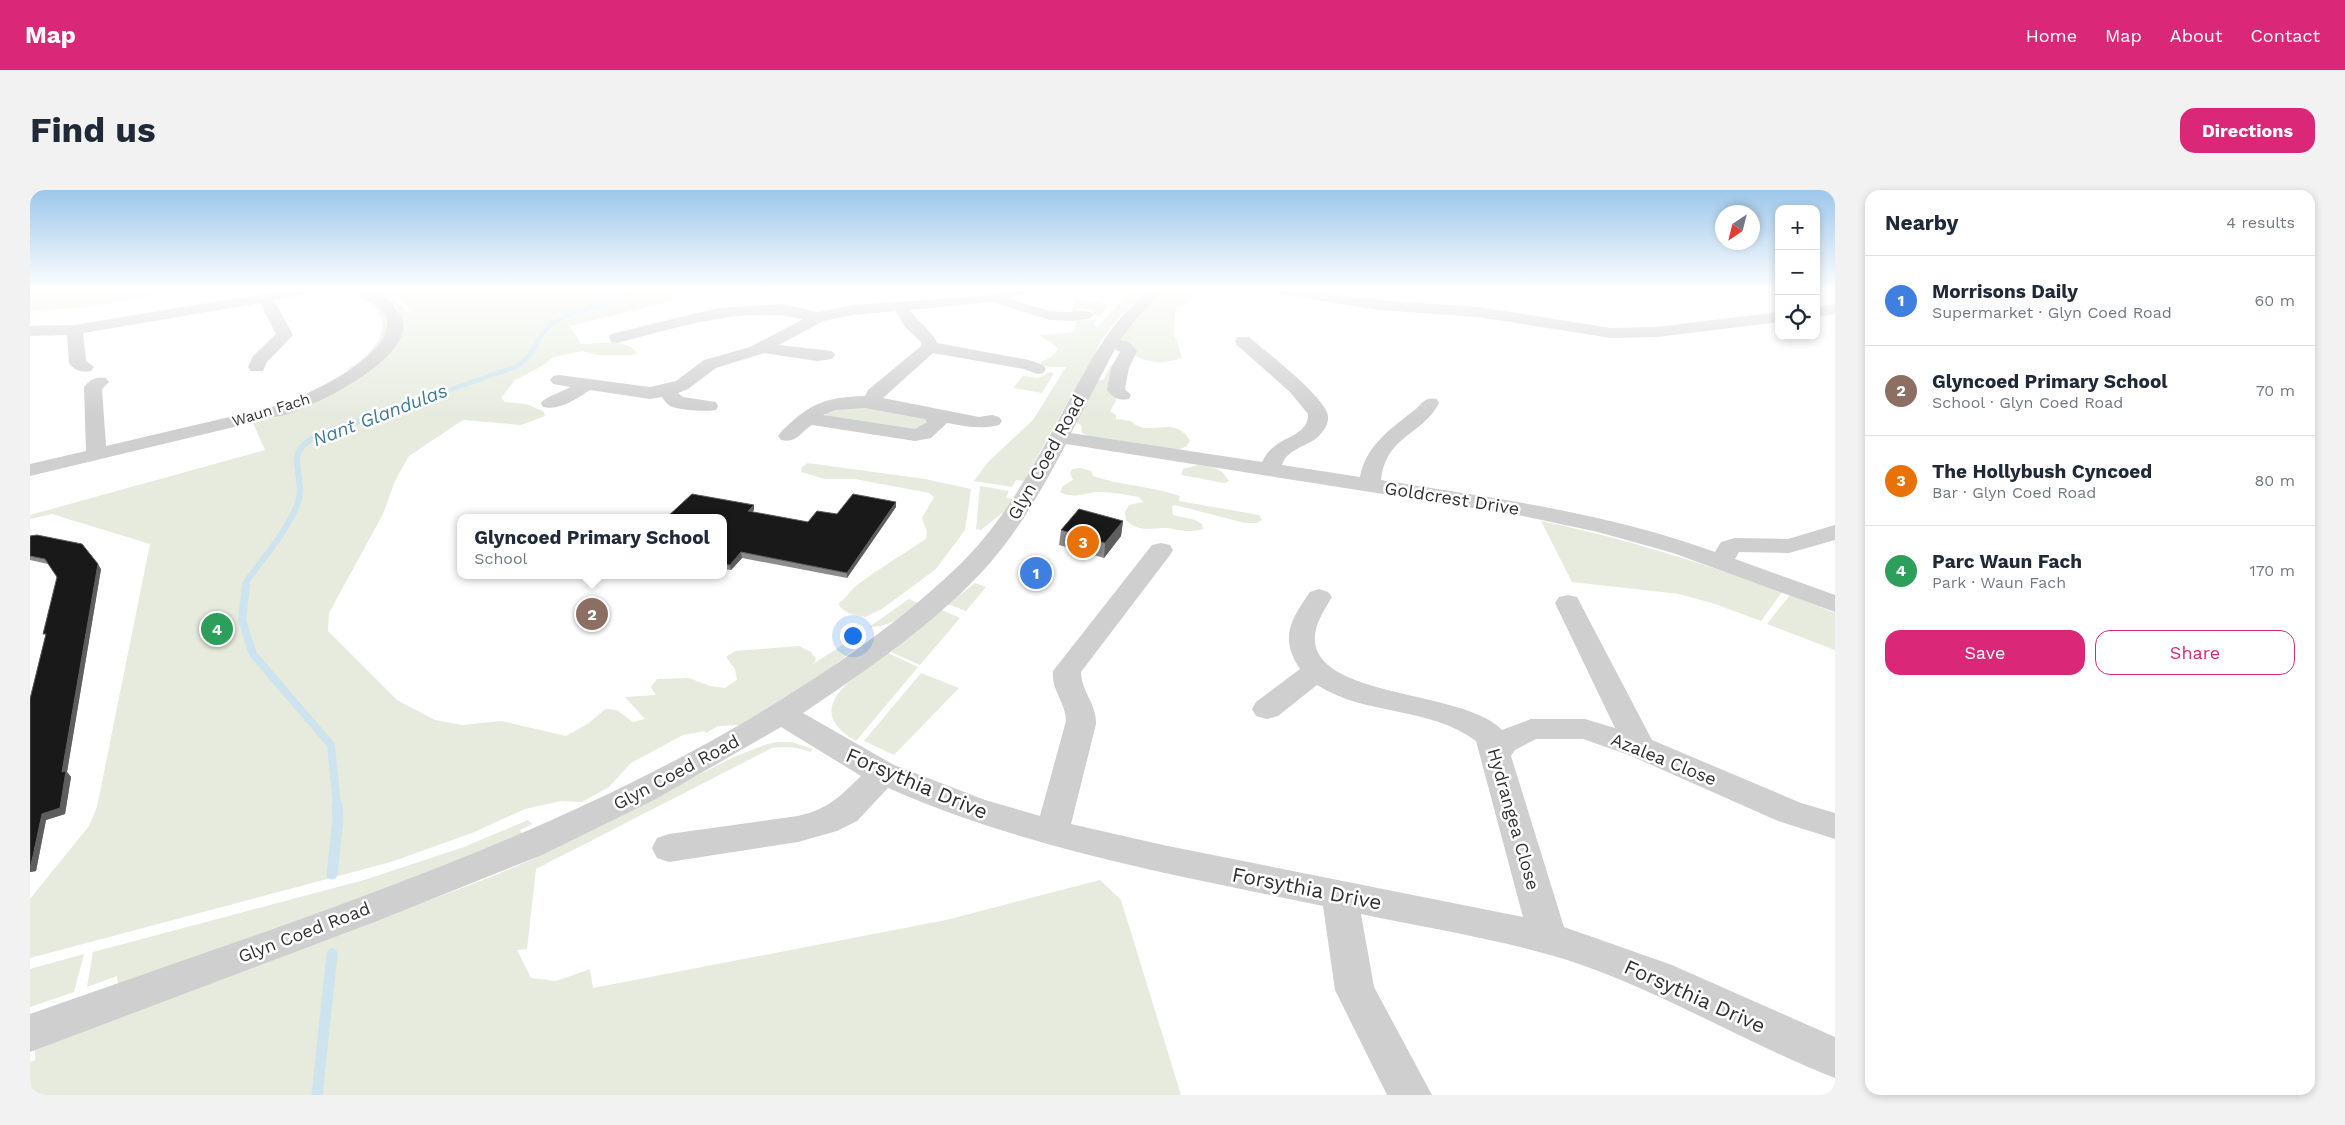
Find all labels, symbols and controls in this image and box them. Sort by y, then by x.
text: Map [25,21,76,49]
text: Home [2026,25,2077,46]
text: Map [2105,25,2142,46]
text: About [2170,25,2222,46]
text: Contact [2250,25,2320,46]
button: Directions [2180,108,2315,153]
text: Find us [30,109,156,151]
north arrow [1715,205,1760,250]
map controls [1775,205,1820,340]
button: + [1775,205,1820,250]
text: Nearby [1885,210,1958,235]
text: 4 results [2226,213,2295,232]
button: − [1775,250,1820,295]
text: Morrisons Daily [1932,280,2078,303]
text: 1 [1898,291,1904,310]
text: 60 m [2255,291,2295,310]
button: locate [1775,295,1820,340]
text: Supermarket · Glyn Coed Road [1932,303,2172,322]
text: Glyncoed Primary School [1932,370,2168,393]
water label: Nant Glandulas [309,379,451,451]
text: 2 [1896,381,1906,400]
text: 70 m [2256,381,2295,400]
street label: Waun Fach [230,390,312,430]
street label: Glyn Coed Road [1003,391,1089,523]
text: School · Glyn Coed Road [1932,393,2123,412]
text: The Hollybush Cyncoed [1932,460,2152,483]
text: 3 [1896,471,1906,490]
text: 80 m [2254,471,2295,490]
street label: Goldcrest Drive [1383,477,1521,519]
text: Bar · Glyn Coed Road [1932,483,2096,502]
popup [457,514,727,579]
pin: 3 [1067,523,1099,561]
text: Glyncoed Primary School [474,526,710,549]
text: School [474,549,527,568]
text: Parc Waun Fach [1932,550,2082,573]
pin: 1 [1020,554,1052,592]
text: 4 [1896,561,1906,580]
text: 170 m [2249,561,2295,580]
text: Park · Waun Fach [1932,573,2066,592]
pin: 2 [576,595,608,633]
pin: 4 [201,610,233,648]
your location [840,623,866,649]
button: Save [1885,630,2085,675]
button: Share [2095,630,2295,675]
street label: Azalea Close [1608,728,1720,790]
street label: Glyn Coed Road [609,730,743,814]
street label: Forsythia Drive [842,742,992,824]
street label: Hydrangea Close [1484,746,1544,892]
street label: Forsythia Drive [1230,861,1384,915]
street label: Glyn Coed Road [235,897,373,967]
street label: Forsythia Drive [1621,954,1769,1038]

